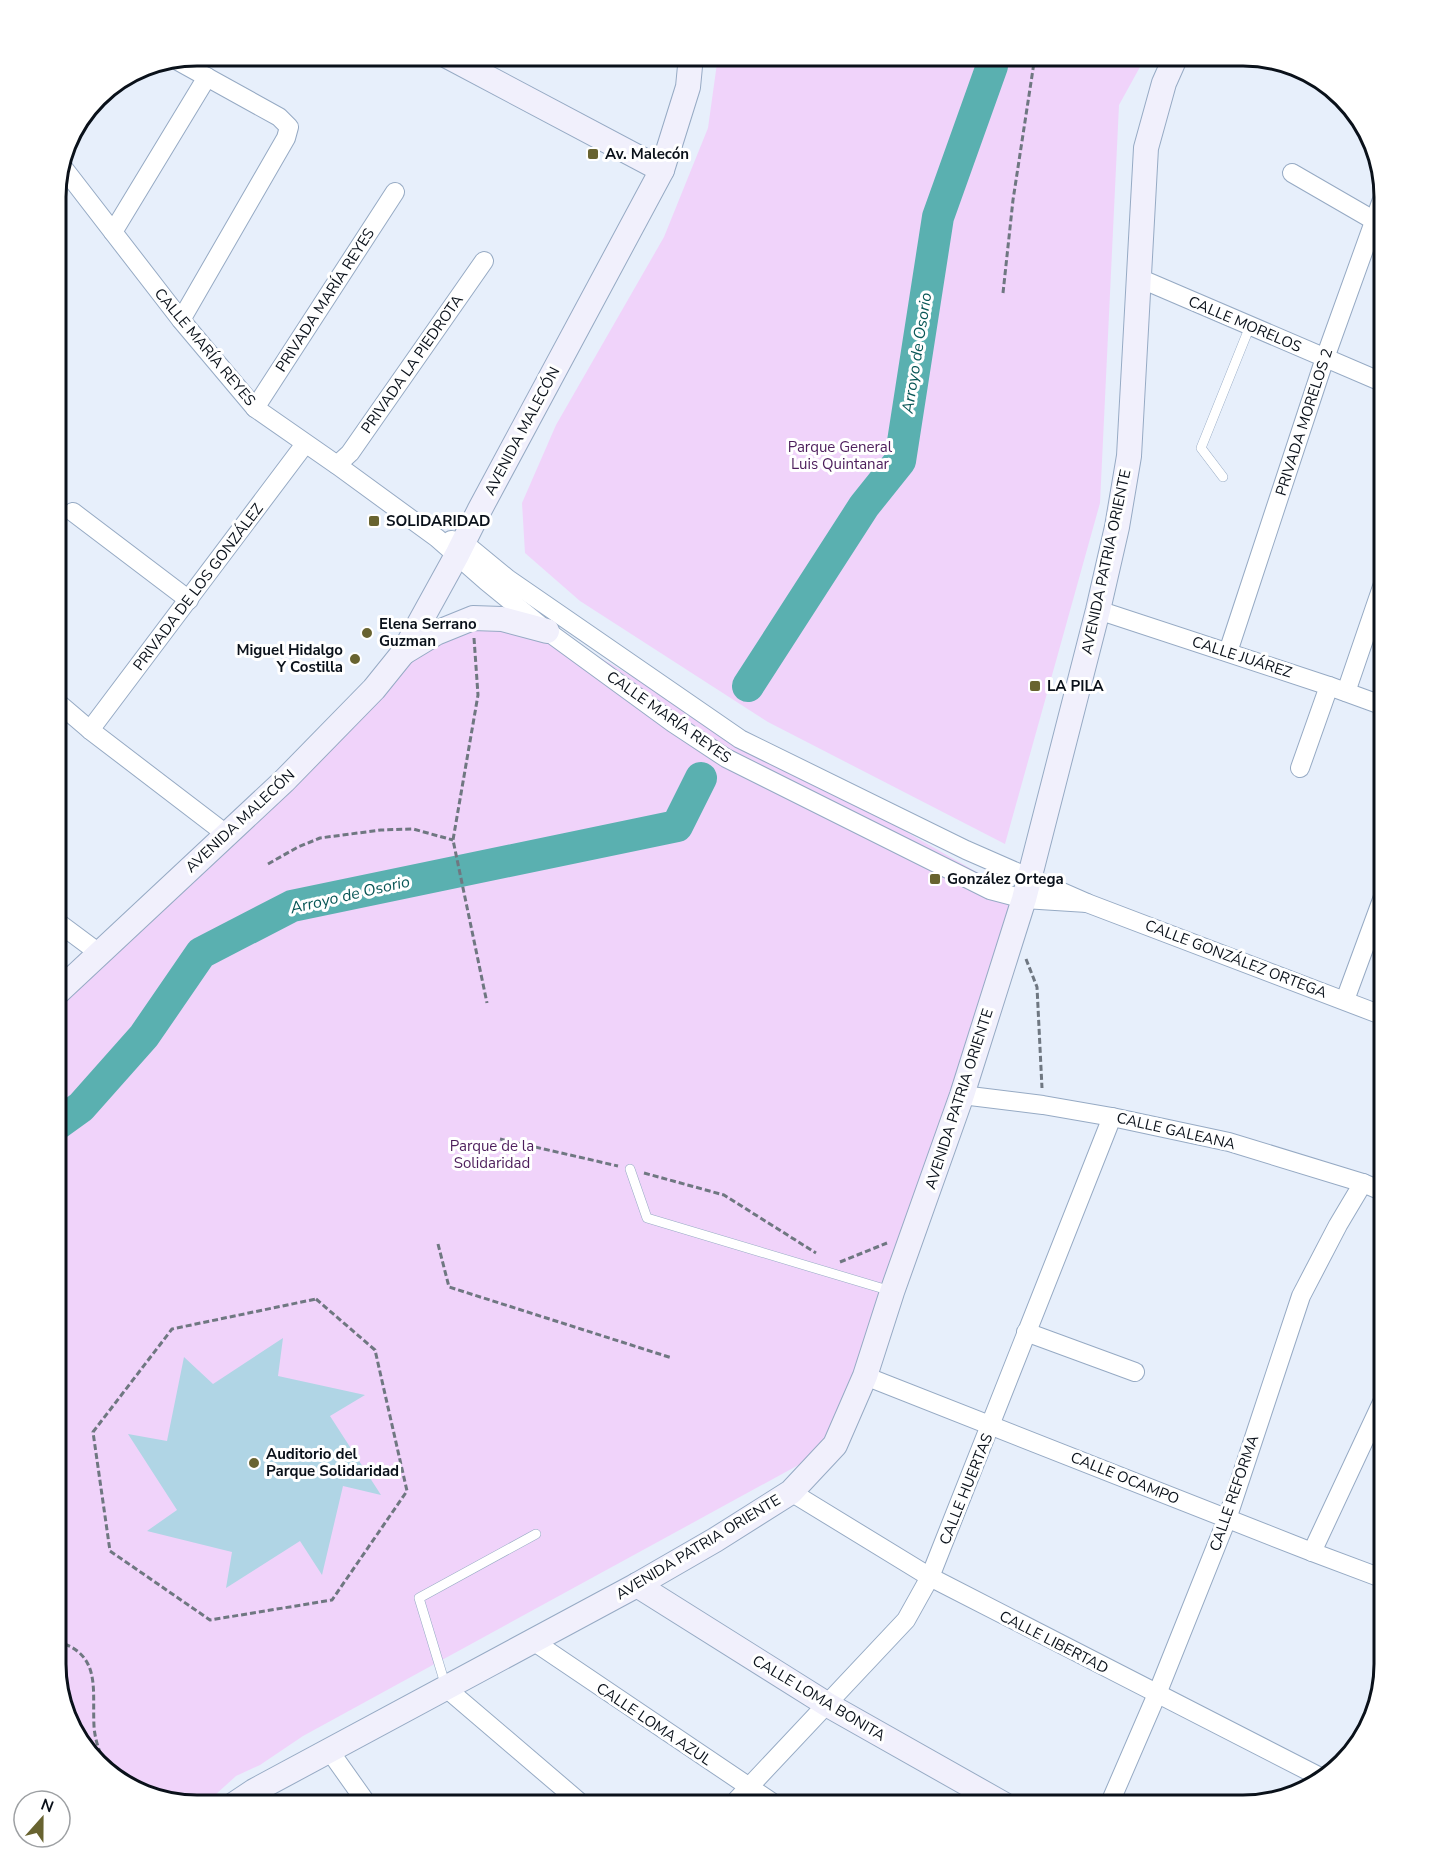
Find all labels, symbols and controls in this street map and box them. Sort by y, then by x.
place label: Av. Malecón [605,144,689,164]
marker: Av. Malecón [586,147,600,161]
street label: PRIVADA MARÍA REYES [271,224,379,376]
street label: CALLE MARÍA REYES [150,284,260,410]
street label: PRIVADA LA PIEDROTA [356,291,468,437]
water label: Arroyo de Osorio [896,291,937,416]
street label: CALLE MORELOS [1185,291,1305,357]
street label: PRIVADA MORELOS 2 [1271,346,1337,498]
street label: AVENIDA MALECÓN [479,363,564,499]
park label: Parque General Luis Quintanar [788,437,893,474]
street label: AVENIDA PATRIA ORIENTE [1077,468,1135,656]
street label: PRIVADA DE LOS GONZÁLEZ [129,499,268,675]
place label: SOLIDARIDAD [386,511,491,531]
marker: SOLIDARIDAD [367,514,381,528]
place label: Elena Serrano Guzman [379,614,477,651]
marker: Elena Serrano Guzman [360,626,374,640]
street label: CALLE JUÁREZ [1189,631,1295,683]
place label: Miguel Hidalgo Y Costilla [236,640,343,677]
marker: Miguel Hidalgo Y Costilla [348,652,362,666]
street label: CALLE MARÍA REYES [603,666,735,768]
place label: LA PILA [1047,676,1105,696]
marker: LA PILA [1028,679,1042,693]
street label: AVENIDA MALECÓN [180,764,299,877]
place label: González Ortega [947,869,1064,889]
water label: Arroyo de Osorio [287,871,412,920]
marker: González Ortega [928,872,942,886]
street label: CALLE GONZÁLEZ ORTEGA [1142,915,1330,1003]
street label: AVENIDA PATRIA ORIENTE [920,1006,998,1192]
street label: CALLE GALEANA [1115,1108,1237,1154]
park label: Parque de la Solidaridad [450,1136,534,1173]
street label: CALLE HUERTAS [935,1430,997,1548]
street label: CALLE REFORMA [1205,1432,1263,1554]
place label: Auditorio del Parque Solidaridad [266,1444,399,1481]
street label: CALLE OCAMPO [1068,1447,1182,1509]
marker: Auditorio del Parque Solidaridad [247,1456,261,1470]
street label: AVENIDA PATRIA ORIENTE [612,1490,784,1604]
street label: CALLE LIBERTAD [996,1606,1112,1678]
street label: CALLE LOMA BONITA [749,1650,889,1746]
street label: CALLE LOMA AZUL [592,1678,716,1770]
north arrow [12,1789,72,1849]
text: N [37,1794,57,1818]

